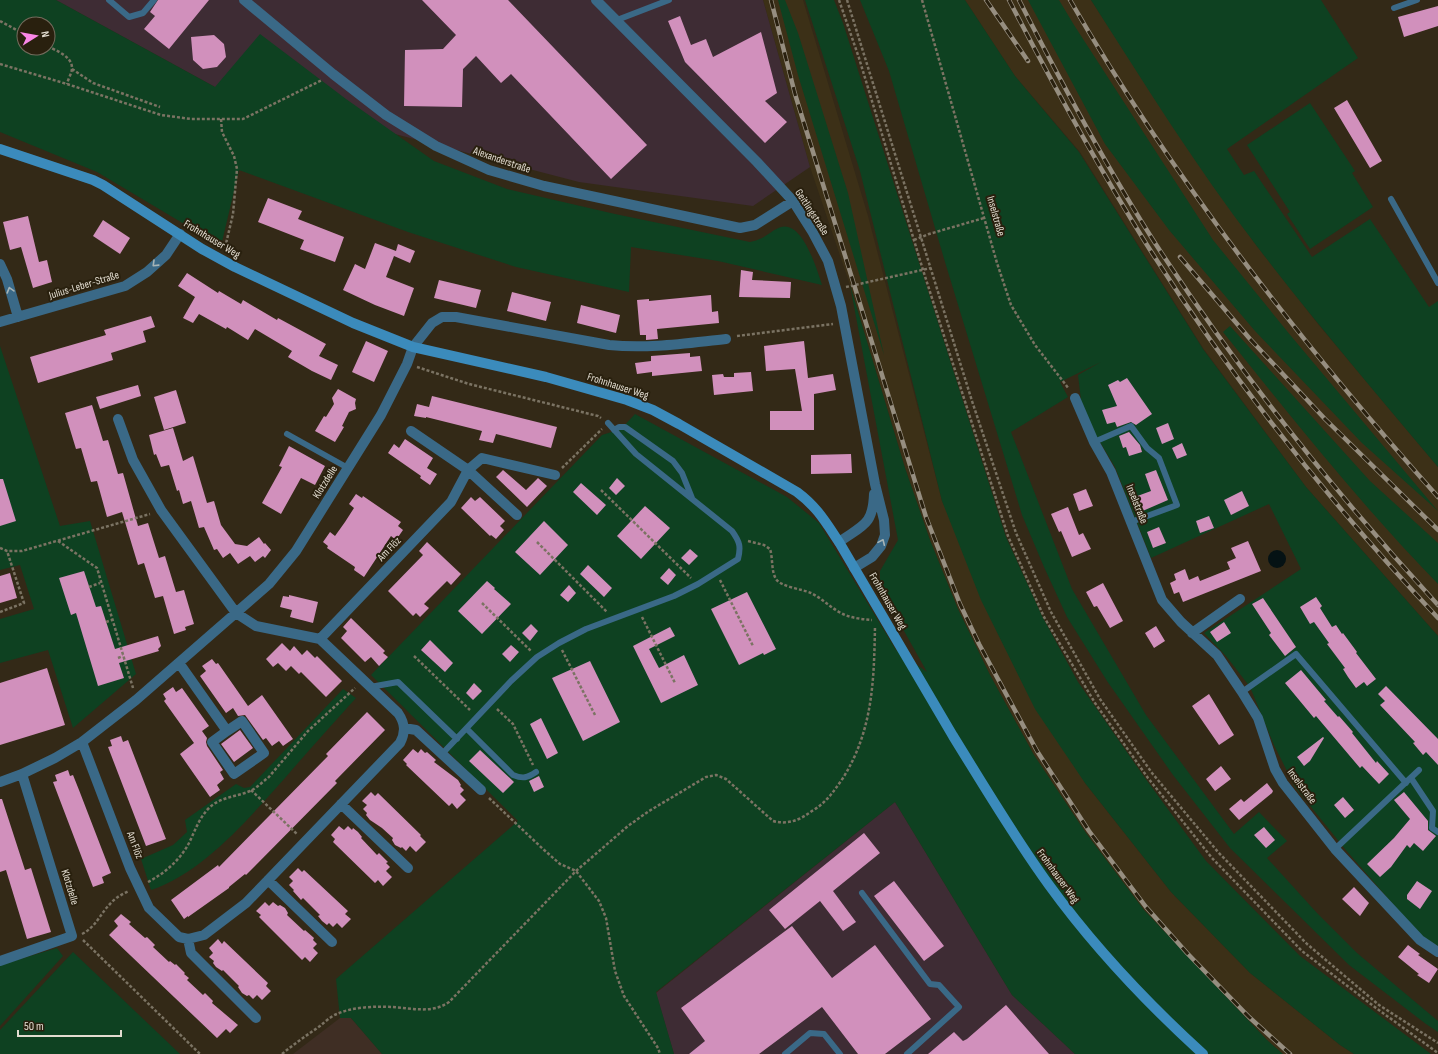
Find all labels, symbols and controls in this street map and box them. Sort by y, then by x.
north arrow [16,16,56,56]
text: N [38,30,52,38]
street label: Alexanderstraße [471,144,532,176]
street label: Geitlingstraße [792,187,832,237]
street label: Inselstraße [984,195,1008,237]
street label: Frohnhauser Weg [181,217,243,261]
one-way arrow [153,259,160,266]
street label: Julius-Leber-Straße [46,268,121,302]
one-way arrow [6,287,15,294]
street label: Frohnhauser Weg [586,370,651,402]
street label: Klotzdelle [310,463,340,501]
street label: Inselstraße [1123,483,1151,525]
street label: Am Flöz [374,534,404,564]
one-way arrow [877,539,885,546]
street label: Frohnhauser Weg [866,570,910,632]
street label: Inselstraße [1284,766,1320,806]
street label: Am Flöz [123,828,146,861]
street label: Frohnhauser Weg [1034,846,1082,906]
street label: Klotzdelle [58,868,82,906]
scale bar [18,1012,121,1038]
text: 50 m [24,1019,44,1034]

